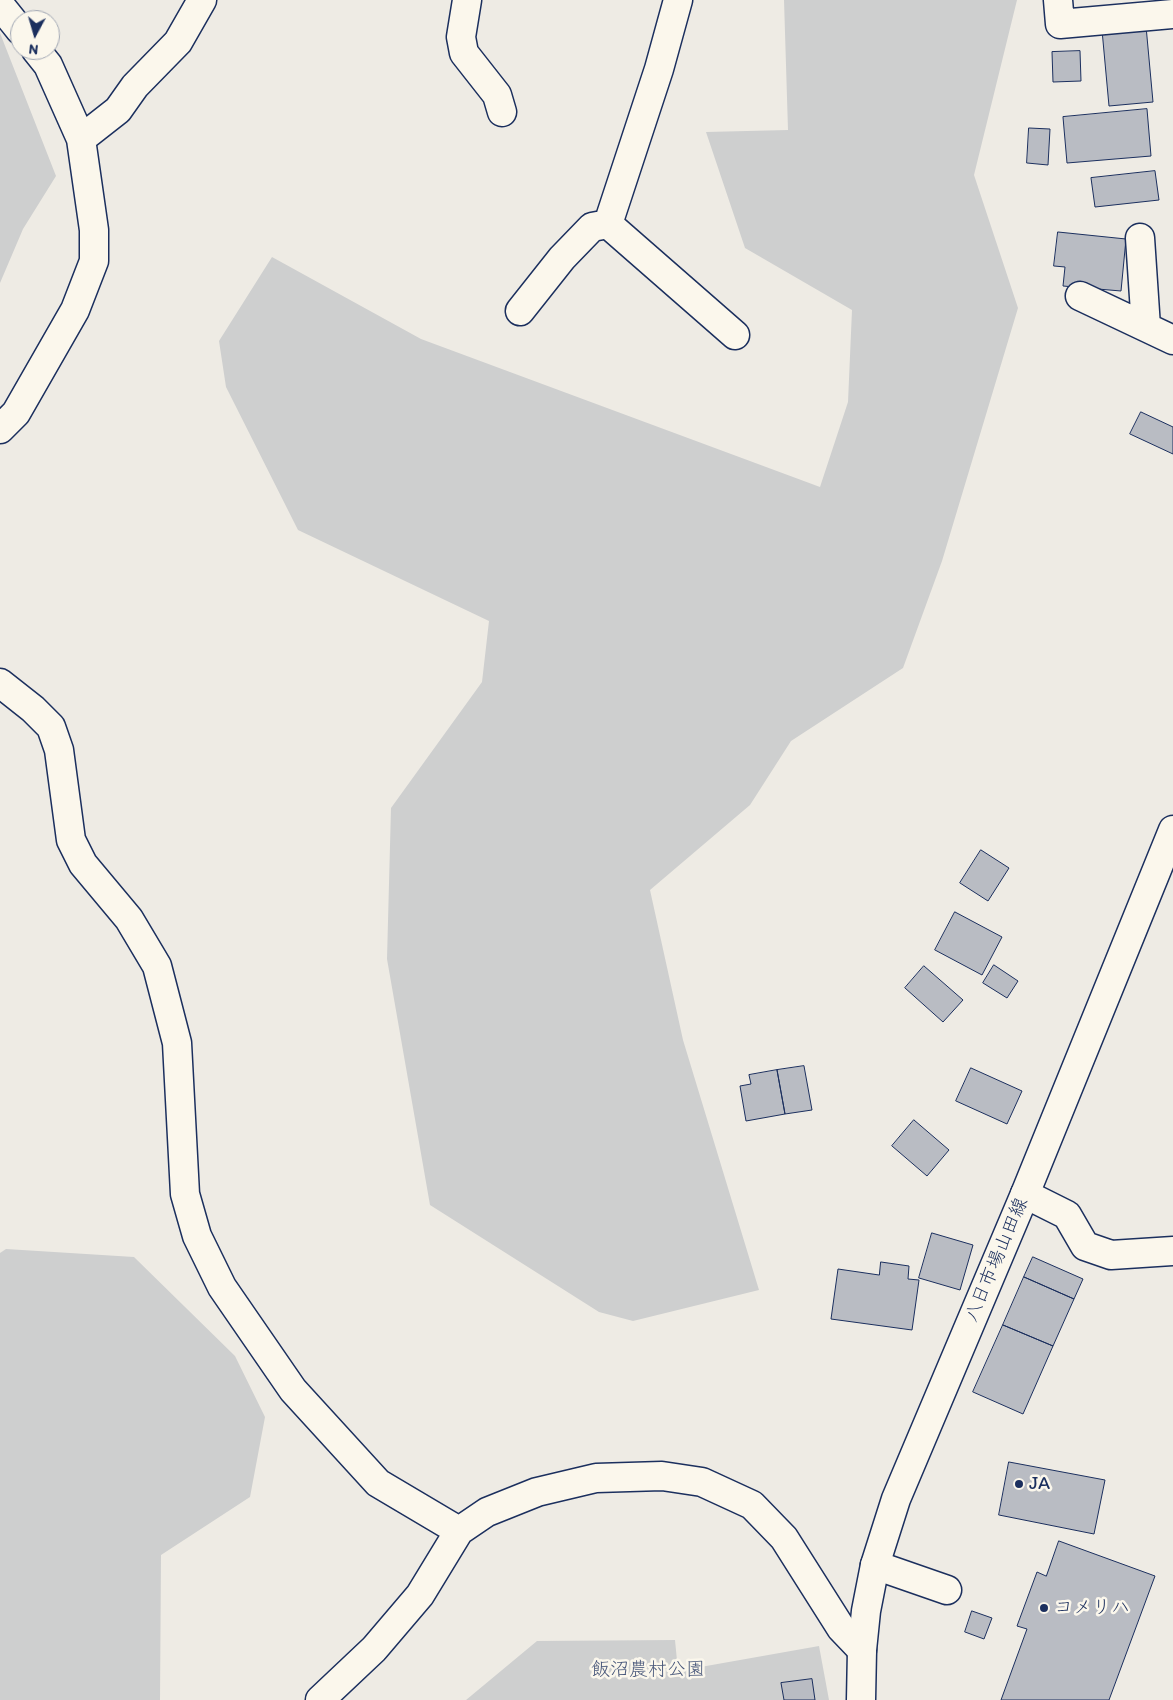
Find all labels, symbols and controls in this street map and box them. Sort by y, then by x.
north arrow [10,10,60,60]
text: N [28,40,39,58]
street label: 八日市場山田線 [961,1194,1033,1326]
place label: JA [1029,1473,1050,1495]
marker: JA [1013,1478,1025,1490]
place label: コメリハ [1054,1597,1130,1619]
marker: コメリハ [1038,1602,1050,1614]
park label: 飯沼農村公園 [591,1659,705,1681]

